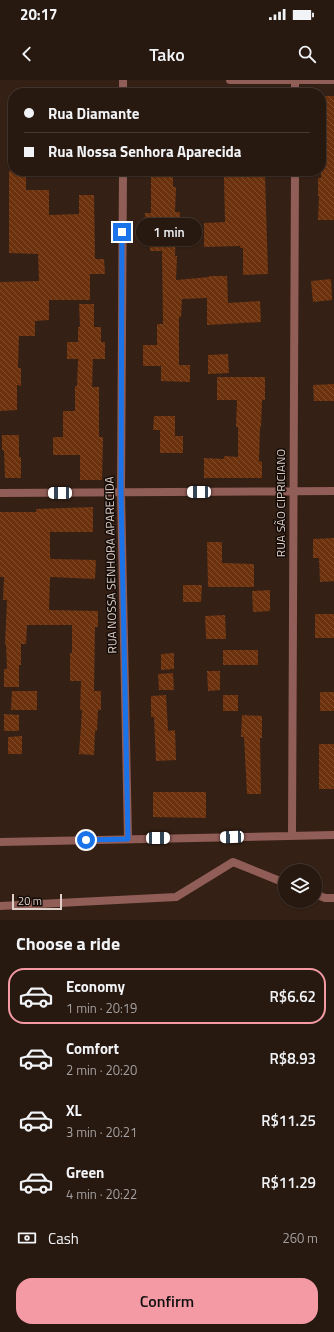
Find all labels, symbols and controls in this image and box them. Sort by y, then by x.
text: 20:17 [20,3,57,26]
text: Tako [149,41,185,68]
icon: back [16,43,38,65]
icon: search [296,43,318,65]
text: Rua Diamante [48,102,139,125]
text: Rua Nossa Senhora Aparecida [48,140,241,163]
callout: 1 min [136,218,202,246]
text: 1 min [153,222,185,242]
route end [113,223,131,241]
street label: RUA SÃO CIPRICIANO [271,449,290,557]
street label: RUA NOSSA SENHORA APARECIDA [99,476,122,654]
car [187,486,211,498]
car [48,487,72,499]
route start [77,831,95,849]
car [220,831,244,843]
car [146,832,170,844]
map controls [278,864,322,908]
button: layers [278,864,322,908]
scale bar [12,892,62,911]
text: 20 m [18,893,42,909]
text: Choose a ride [16,930,120,957]
text: Economy [66,975,125,998]
icon: car [18,978,54,1014]
text: R$6.62 [270,985,316,1008]
text: 1 min · 20:19 [66,998,137,1018]
text: Comfort [66,1037,119,1060]
icon: car [18,1040,54,1076]
text: R$8.93 [270,1047,316,1070]
text: 2 min · 20:20 [66,1060,137,1080]
text: XL [66,1099,82,1122]
icon: car [18,1102,54,1138]
text: R$11.25 [261,1109,316,1132]
text: 3 min · 20:21 [66,1122,137,1142]
text: Green [66,1161,104,1184]
icon: car [18,1164,54,1200]
text: R$11.29 [261,1171,316,1194]
text: 4 min · 20:22 [66,1184,137,1204]
icon: cash [16,1227,38,1249]
text: Cash [48,1227,79,1250]
text: 260 m [282,1228,318,1248]
button: Confirm [16,1278,318,1324]

